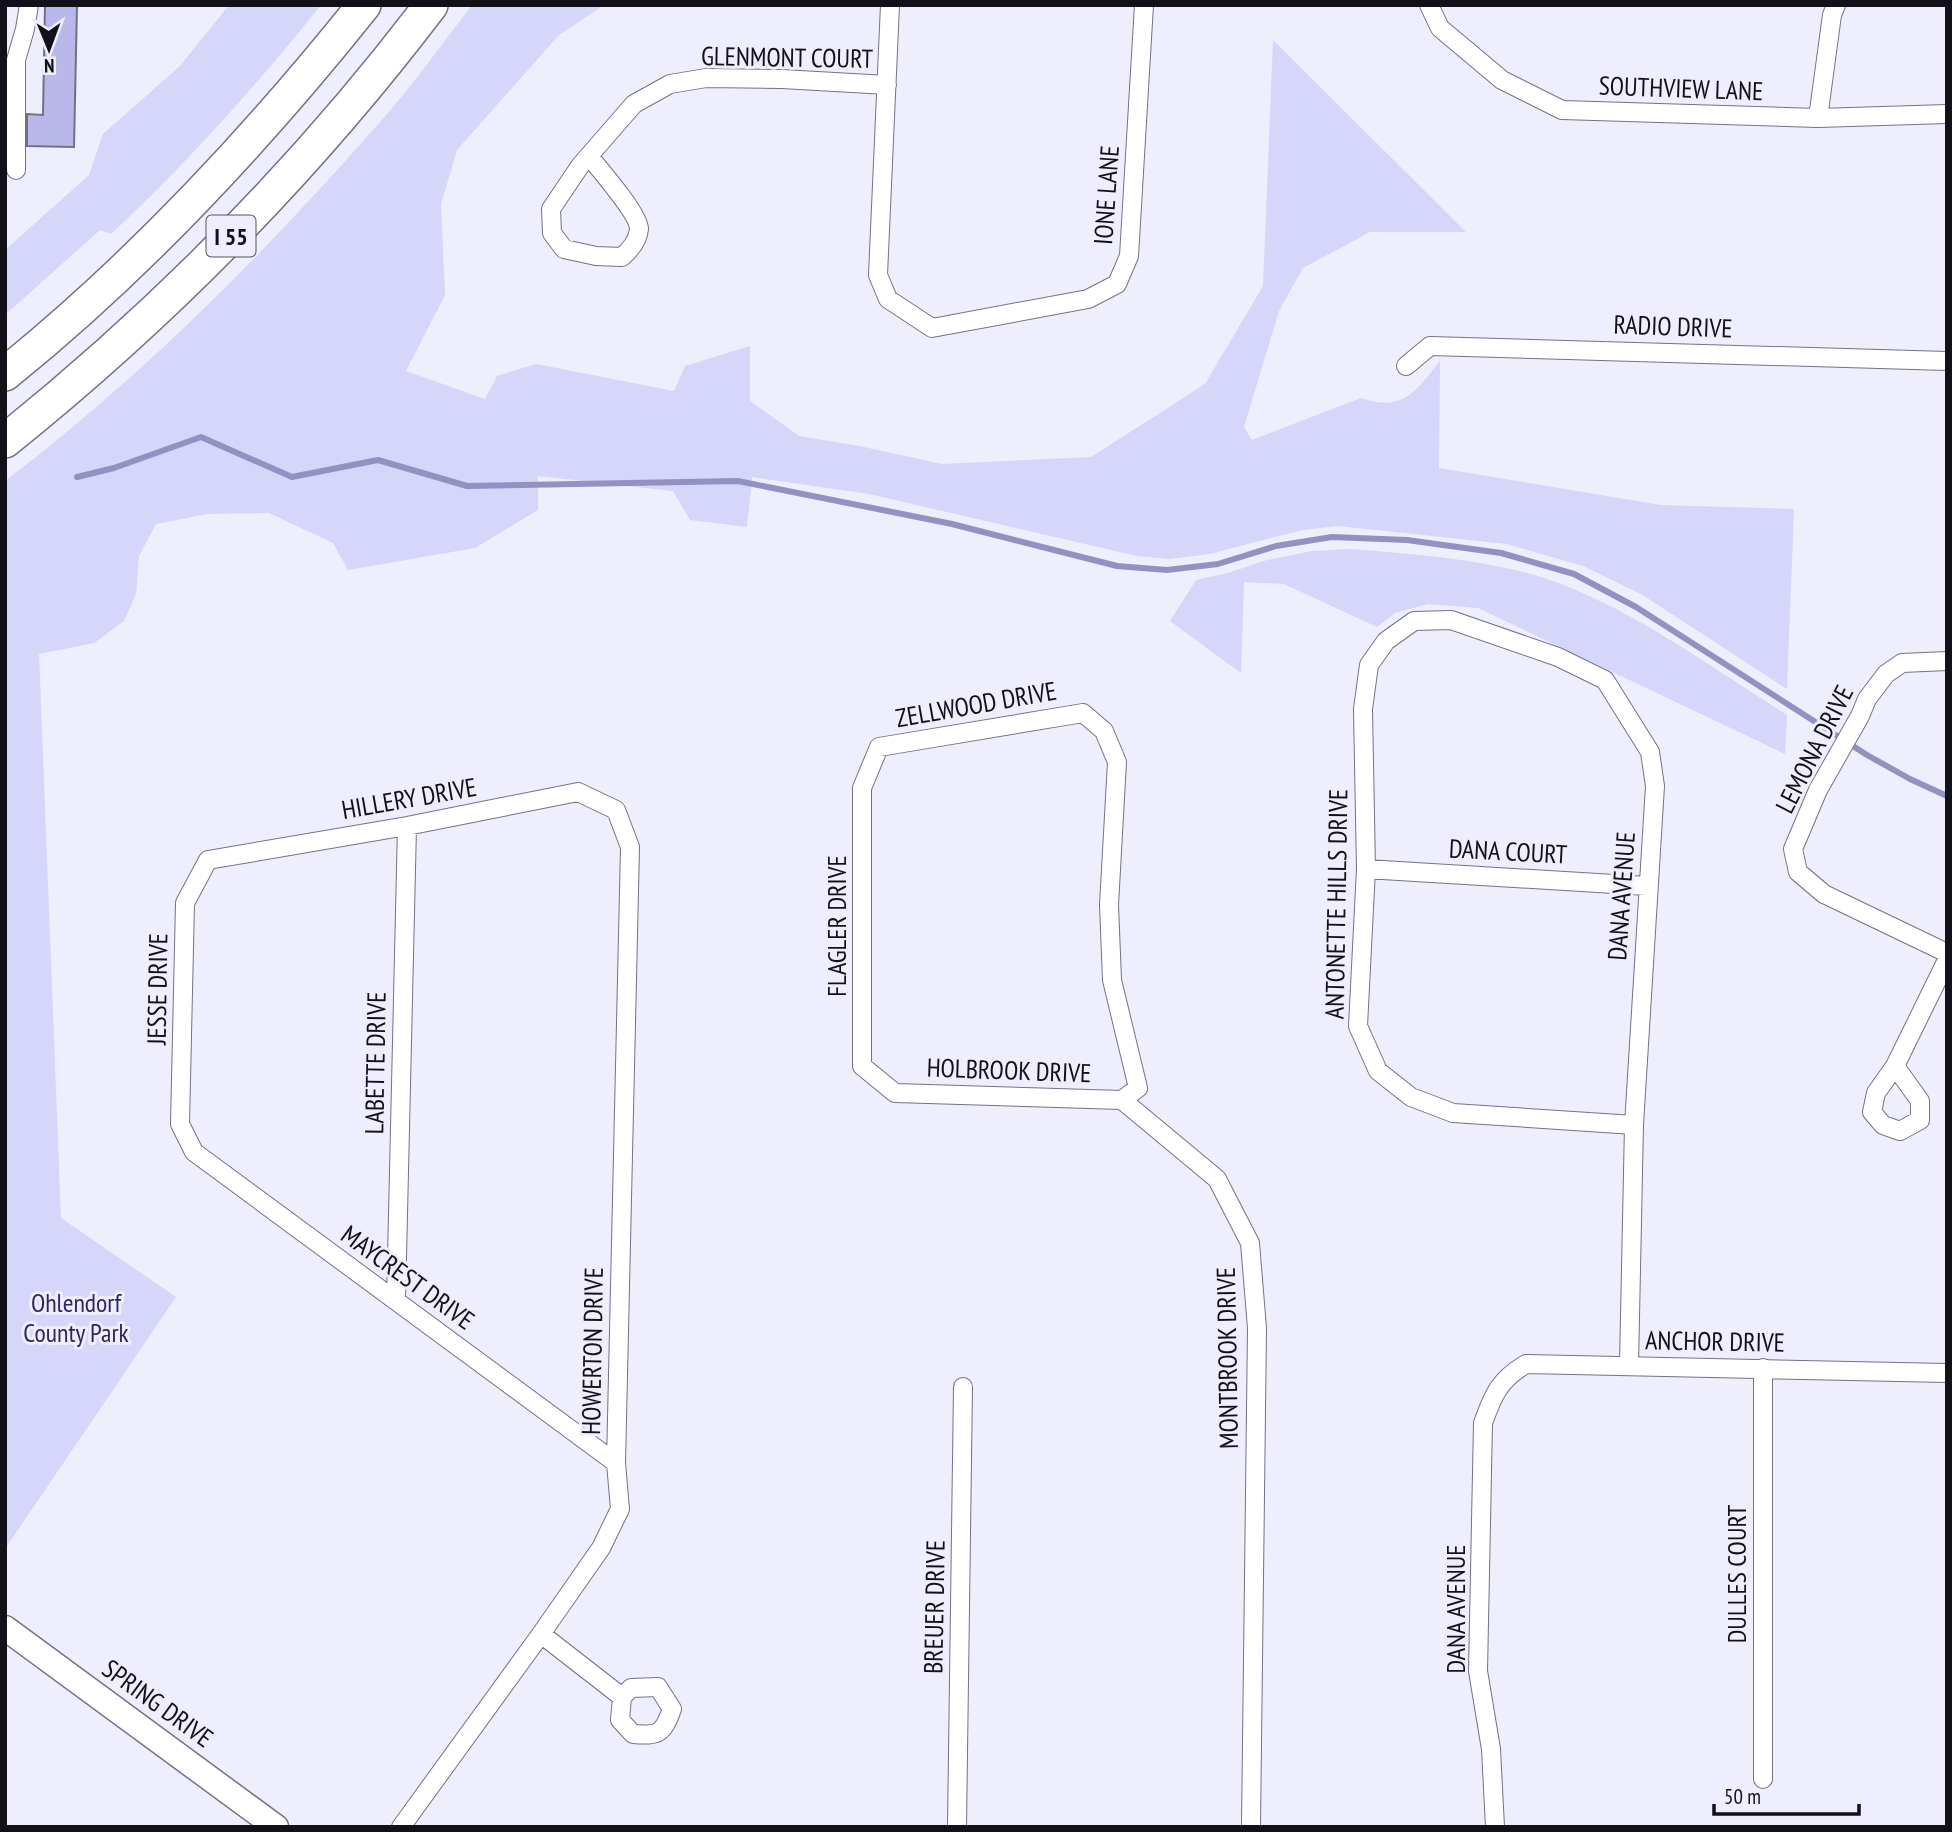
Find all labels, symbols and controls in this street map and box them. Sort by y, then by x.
north arrow [14,14,84,84]
street label: GLENMONT COURT [701,39,874,75]
text: N [44,54,55,78]
street label: SOUTHVIEW LANE [1598,69,1764,107]
street label: IONE LANE [1086,144,1126,246]
road number: I 55 [206,216,256,256]
street label: RADIO DRIVE [1613,307,1733,345]
street label: ZELLWOOD DRIVE [893,674,1059,734]
street label: LEMONA DRIVE [1768,680,1860,818]
street label: HILLERY DRIVE [339,770,479,826]
street label: ANTONETTE HILLS DRIVE [1317,789,1355,1019]
street label: DANA COURT [1448,831,1568,871]
street label: DANA AVENUE [1600,831,1642,961]
street label: FLAGLER DRIVE [820,855,853,997]
street label: JESSE DRIVE [140,933,174,1046]
street label: LABETTE DRIVE [357,991,393,1135]
street label: HOLBROOK DRIVE [926,1051,1092,1089]
street label: MAYCREST DRIVE [335,1218,481,1336]
street label: HOWERTON DRIVE [574,1267,610,1435]
street label: MONTBROOK DRIVE [1209,1267,1245,1449]
park label: Ohlendorf County Park [23,1286,129,1349]
street label: ANCHOR DRIVE [1645,1323,1785,1359]
street label: DULLES COURT [1720,1504,1753,1643]
street label: BREUER DRIVE [916,1540,952,1674]
street label: DANA AVENUE [1439,1545,1472,1673]
street label: SPRING DRIVE [96,1652,220,1754]
scale bar [1714,1772,1859,1816]
text: 50 m [1724,1783,1761,1810]

